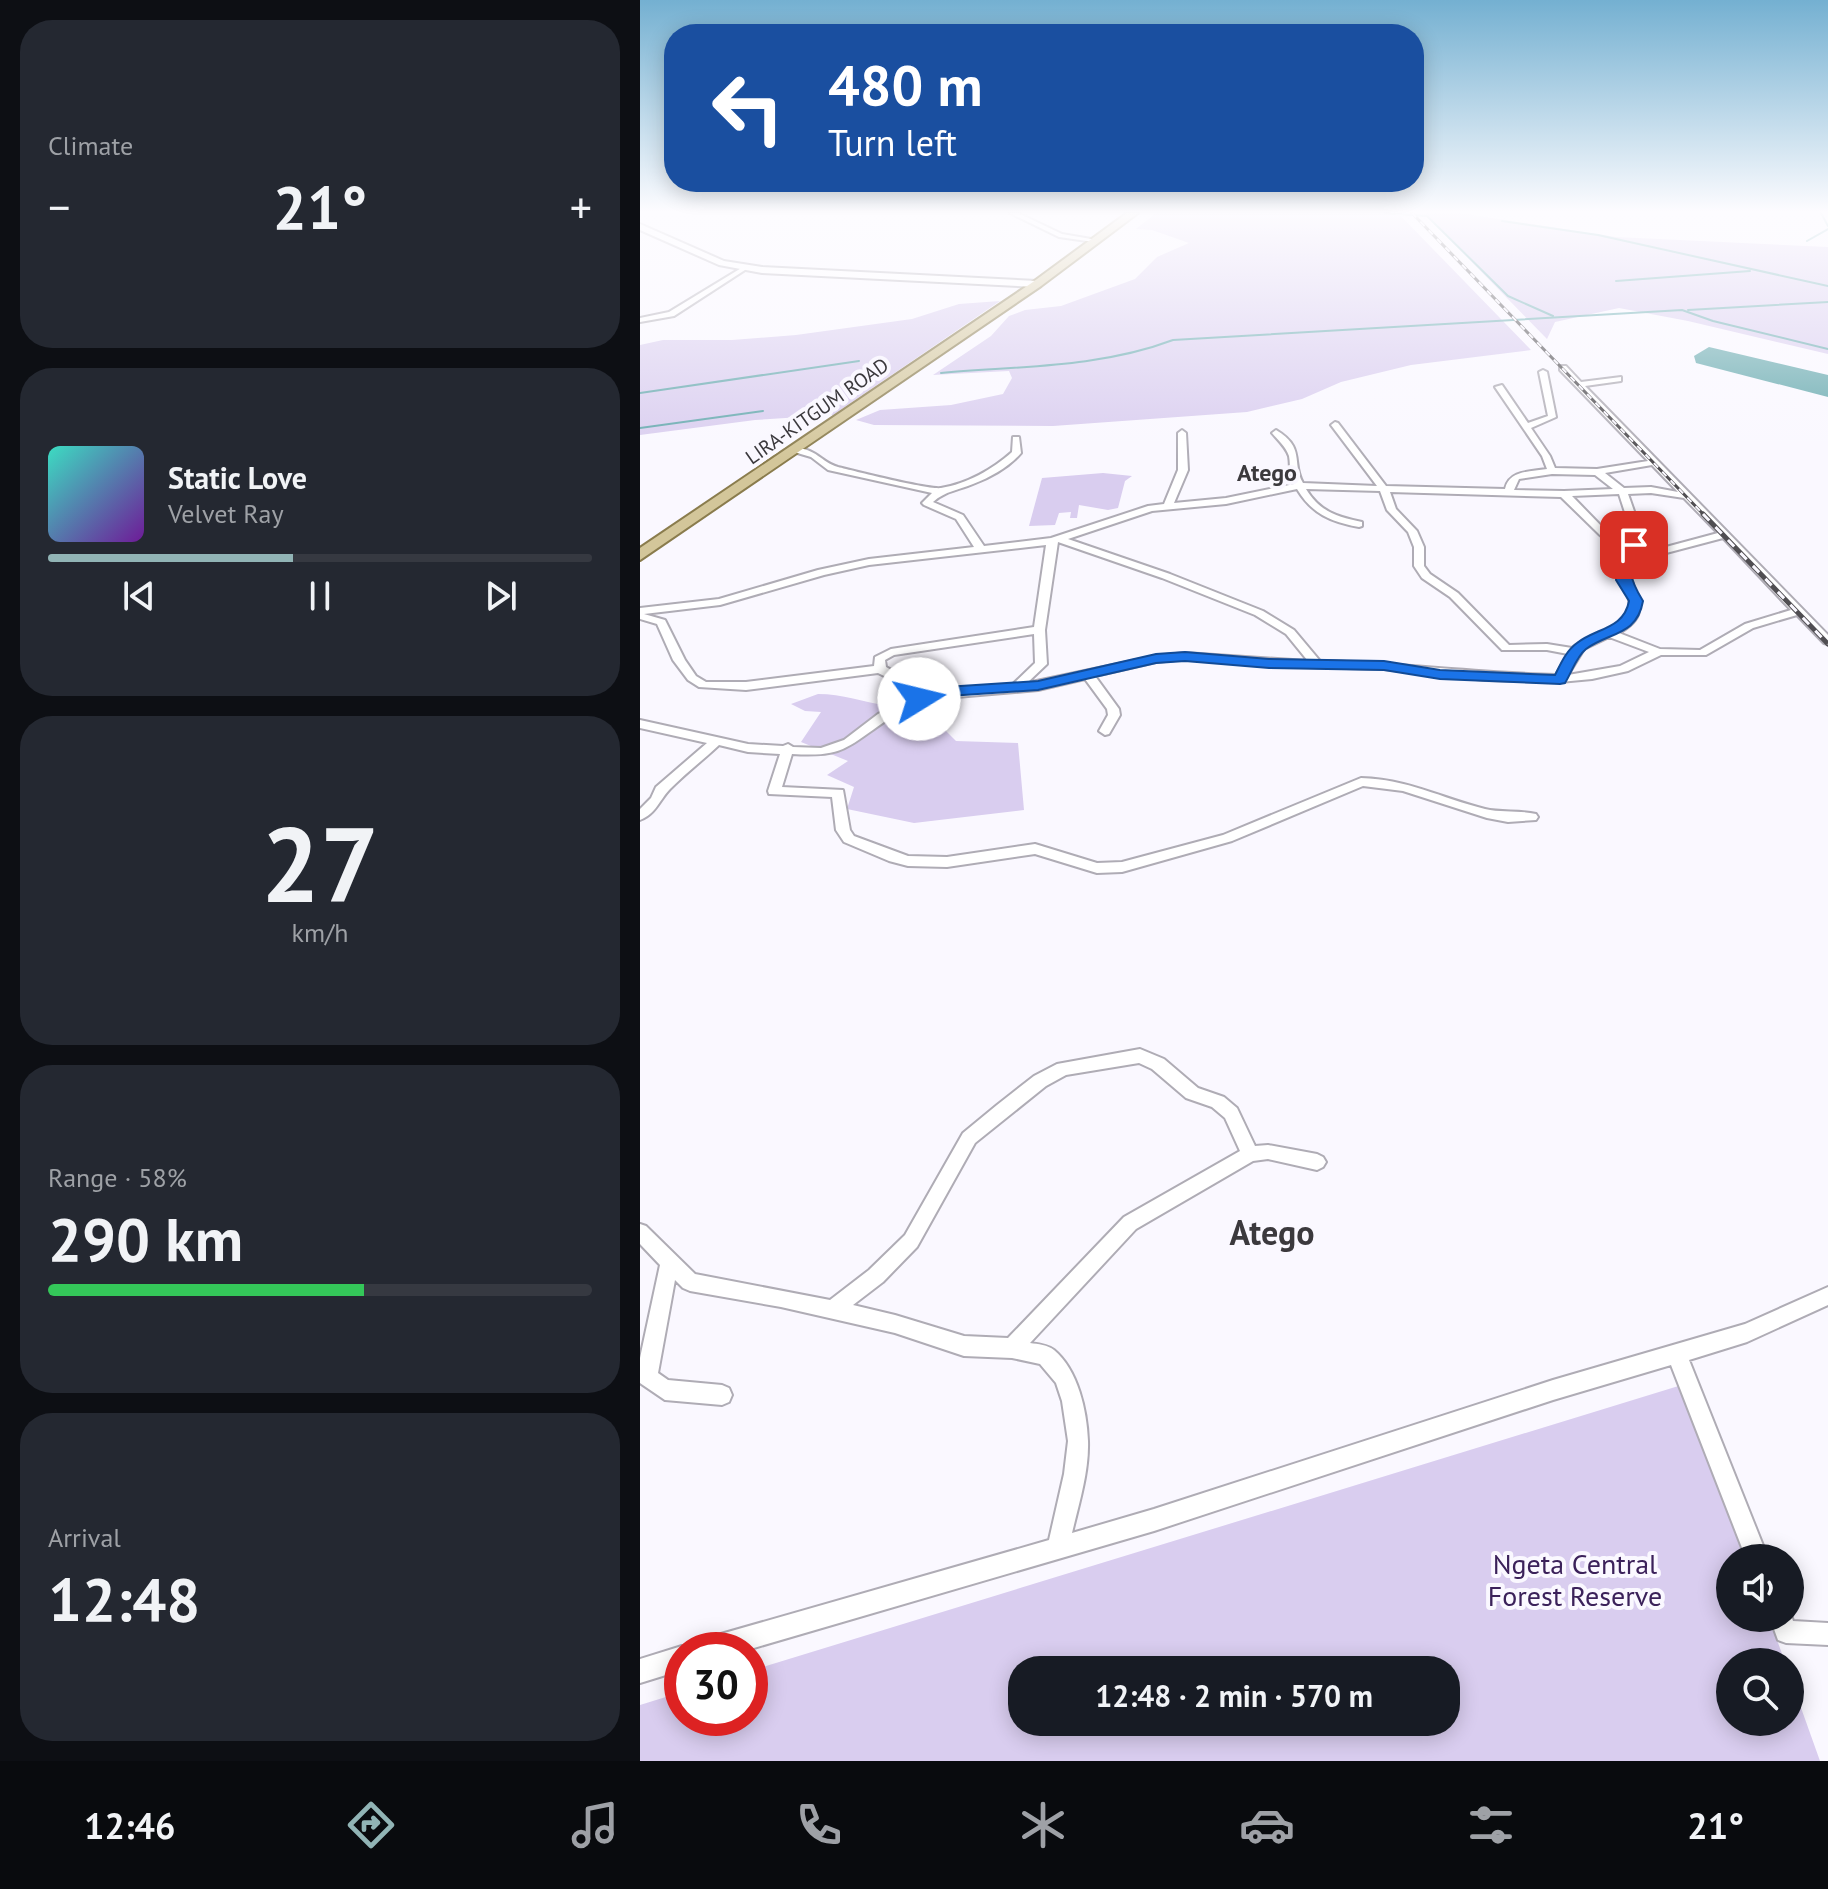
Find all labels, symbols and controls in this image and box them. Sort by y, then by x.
text: 480 m [828,49,983,121]
icon: left [696,56,800,160]
text: Turn left [828,119,957,166]
text: Climate [48,129,133,162]
text: 21° [273,168,367,246]
text: − [48,178,70,235]
text: + [570,178,592,235]
street label: LIRA-KITGUM ROAD [740,352,894,470]
district label: Atego [1237,457,1297,488]
text: Static Love [168,458,307,497]
text: Velvet Ray [168,497,284,530]
pin [1600,511,1668,579]
icon: arrive [1612,523,1656,567]
icon: previous [117,574,161,618]
icon: pause [298,574,342,618]
icon: next [479,574,523,618]
position arrow [877,657,961,741]
text: 27 [261,796,379,931]
text: km/h [292,916,349,949]
text: Range · 58% [48,1161,187,1194]
text: 290 km [48,1200,243,1278]
district label: Atego [1230,1210,1314,1254]
text: Arrival [48,1521,121,1554]
map controls [1716,1544,1804,1736]
button: sound [1716,1544,1804,1632]
park label: Ngeta Central Forest Reserve [1488,1545,1662,1614]
text: 12:48 [48,1560,200,1638]
speed limit sign: 30 [664,1632,768,1736]
button: search [1716,1648,1804,1736]
text: 12:48 · 2 min · 570 m [1095,1676,1373,1715]
icon: directions [343,1797,399,1853]
icon: music [567,1797,623,1853]
icon: phone [791,1797,847,1853]
icon: climate [1015,1797,1071,1853]
icon: car [1239,1797,1295,1853]
icon: filters [1463,1797,1519,1853]
text: 12:46 [84,1802,175,1849]
text: 21° [1687,1802,1744,1849]

